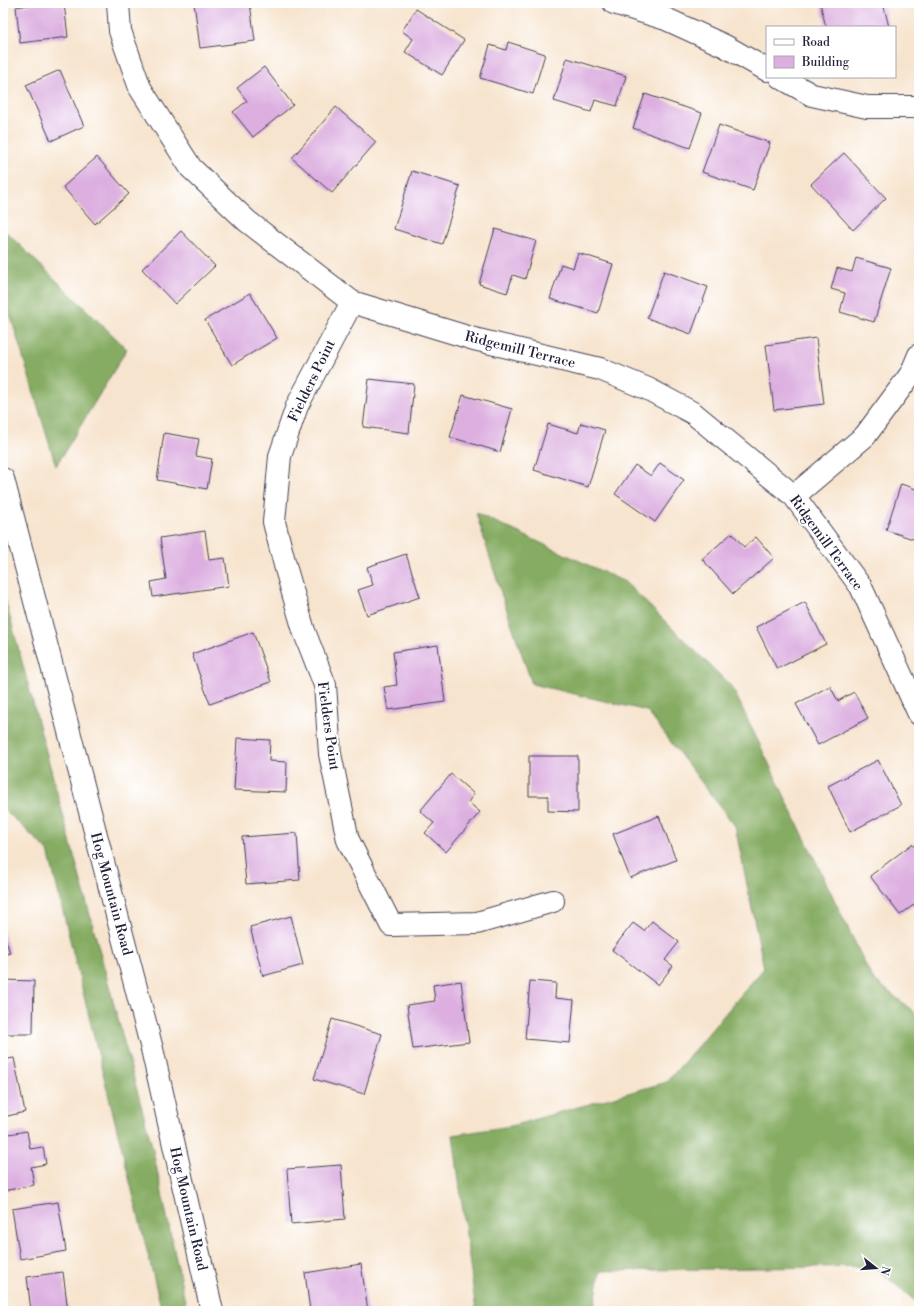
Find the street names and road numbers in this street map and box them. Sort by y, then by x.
street label: Ridgemill Terrace [463,328,577,372]
street label: Fielders Point [284,337,340,425]
street label: Ridgemill Terrace [785,492,867,594]
street label: Fielders Point [313,680,343,772]
street label: Hog Mountain Road [86,831,136,957]
street label: Hog Mountain Road [165,1145,211,1273]

